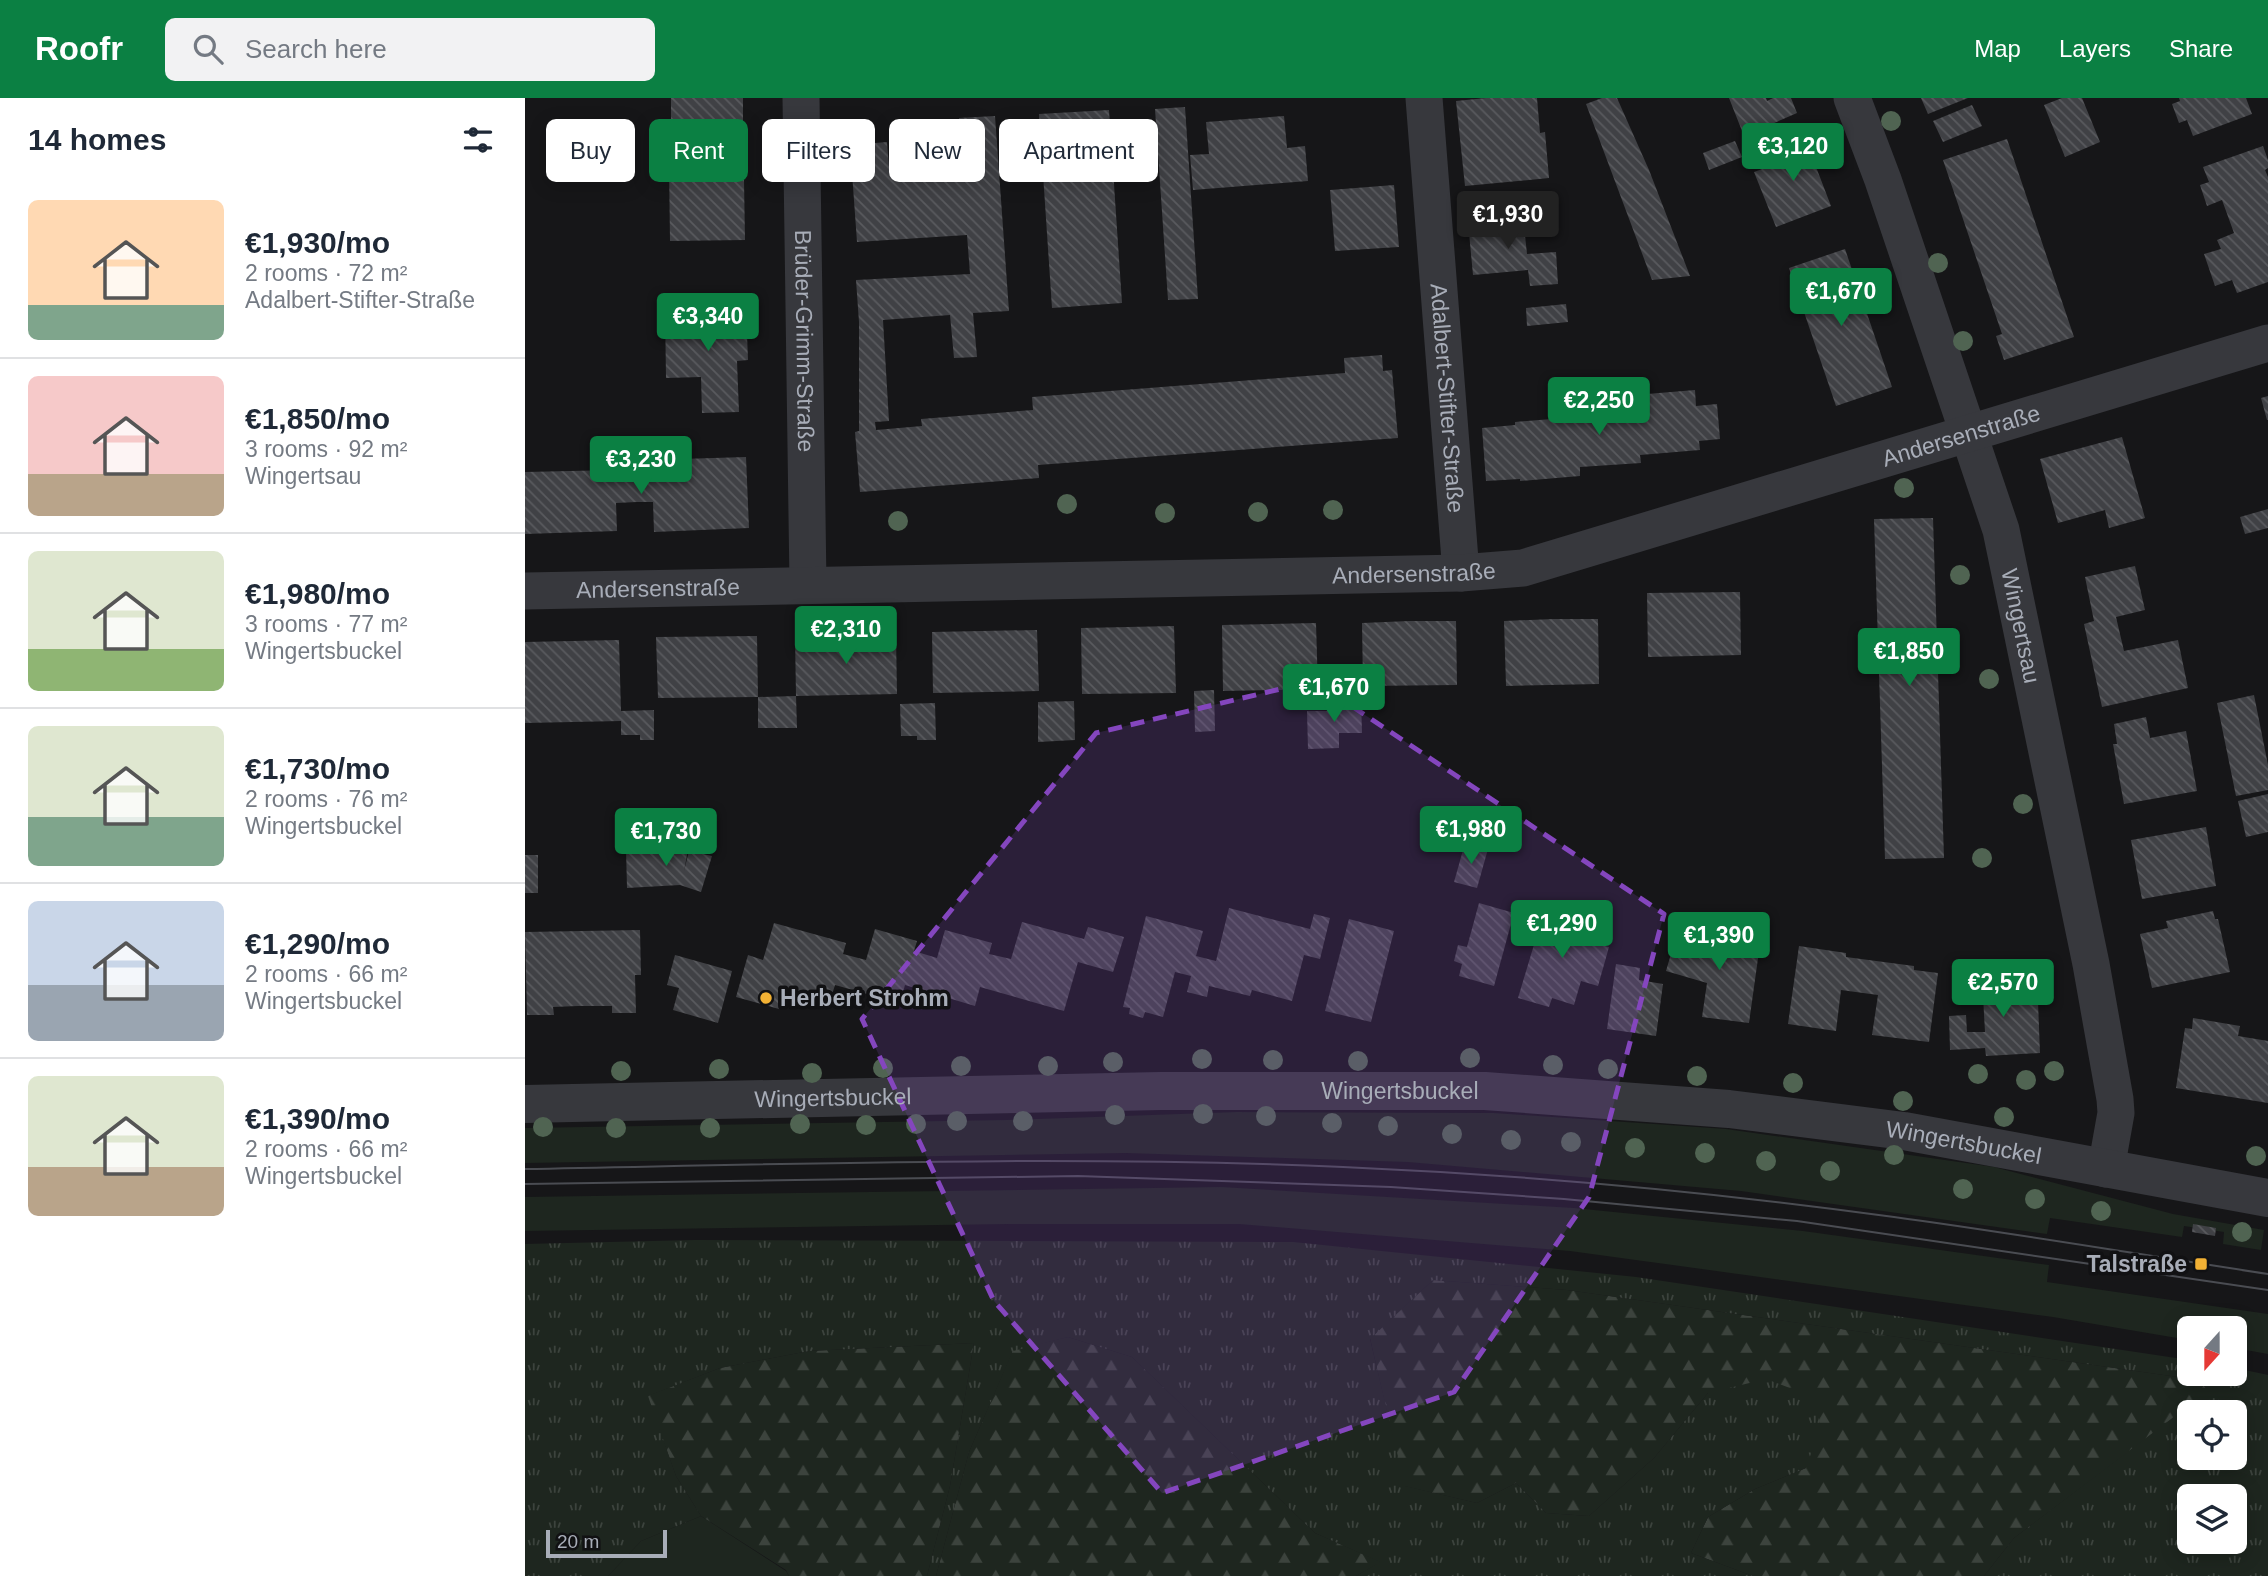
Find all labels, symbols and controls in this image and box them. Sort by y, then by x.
search box [165,18,655,81]
text: Roofr [35,30,123,67]
icon: search [189,30,227,68]
text: Search here [245,34,387,64]
text: Map [1974,35,2021,62]
text: Layers [2059,35,2131,62]
text: Share [2169,35,2233,62]
chip: Buy [546,119,635,182]
chip: Rent [649,119,748,182]
chip: Filters [762,119,875,182]
chip: New [889,119,985,182]
chip: Apartment [999,119,1158,182]
icon: filters [459,121,497,159]
text: 14 homes [28,123,166,156]
pin: €3,120 [1736,123,1850,183]
text: €3,120 [1758,133,1828,159]
pin: €1,930 [1451,192,1565,251]
text: €1,930 [1473,201,1543,227]
text: €1,930/mo [245,226,390,259]
icon: home [84,228,168,312]
street label: Brüder-Grimm-Straße [790,230,819,452]
text: 2 rooms · 72 m² [245,260,407,286]
pin: €1,670 [1784,268,1898,328]
text: €1,670 [1806,278,1876,304]
street label: Adalbert-Stifter-Straße [1425,282,1469,514]
text: Adalbert-Stifter-Straße [245,287,475,313]
pin: €3,340 [651,294,765,353]
text: €3,340 [673,303,743,329]
pin: €2,250 [1542,378,1656,437]
text: €2,250 [1564,387,1634,413]
street label: Andersenstraße [1879,400,2043,472]
text: €1,850/mo [245,402,390,435]
icon: home [84,404,168,488]
text: 3 rooms · 92 m² [245,436,407,462]
pin: €3,230 [584,436,698,496]
text: €3,230 [606,446,676,472]
text: Wingertsau [245,463,361,489]
street label: Andersenstraße [1332,557,1497,588]
street label: Wingertsau [1996,566,2045,686]
street label: Andersenstraße [576,574,740,603]
text: €1,980/mo [245,577,390,610]
icon: home [84,579,168,663]
pin: €2,310 [789,606,903,666]
text: 3 rooms · 77 m² [245,611,407,637]
text: €2,310 [811,616,881,642]
pin: €1,850 [1852,628,1966,688]
text: Wingertsbuckel [245,638,402,664]
text: €1,850 [1874,638,1944,664]
pin: €1,670 [1277,664,1391,724]
text: €1,670 [1299,674,1369,700]
text: €1,730/mo [245,752,390,785]
icon: home [84,754,168,838]
text: 2 rooms · 76 m² [245,786,407,812]
pin: €1,980 [1414,806,1528,866]
pin: €1,730 [609,808,723,868]
text: Wingertsbuckel [245,813,402,839]
text: €1,980 [1436,816,1506,842]
text: €1,730 [631,818,701,844]
pin: €1,290 [1505,900,1619,960]
text: €1,290 [1527,910,1597,936]
pin: €1,390 [1662,912,1776,972]
text: €1,390 [1684,922,1754,948]
text: €1,290/mo [245,927,390,960]
icon: home [84,929,168,1013]
pin: €2,570 [1946,960,2060,1019]
text: 2 rooms · 66 m² [245,961,407,987]
text: €2,570 [1968,969,2038,995]
place label: Herbert Strohm [780,985,949,1011]
text: Wingertsbuckel [245,988,402,1014]
marker: Herbert Strohm [758,990,774,1006]
street label: Wingertsbuckel [1321,1078,1479,1104]
street label: Wingertsbuckel [754,1083,912,1112]
text: €1,390/mo [245,1102,390,1135]
icon: home [84,1104,168,1188]
street label: Wingertsbuckel [1885,1116,2044,1169]
text: 2 rooms · 66 m² [245,1136,407,1162]
text: Wingertsbuckel [245,1163,402,1189]
place label: Talstraße [2086,1251,2187,1277]
marker: Talstraße [2193,1256,2209,1272]
north arrow [2177,1316,2247,1386]
map controls [2177,1316,2247,1554]
button: locate [2177,1400,2247,1470]
button: layers [2177,1484,2247,1554]
scale bar [546,1527,667,1559]
text: 20 m [557,1531,599,1552]

